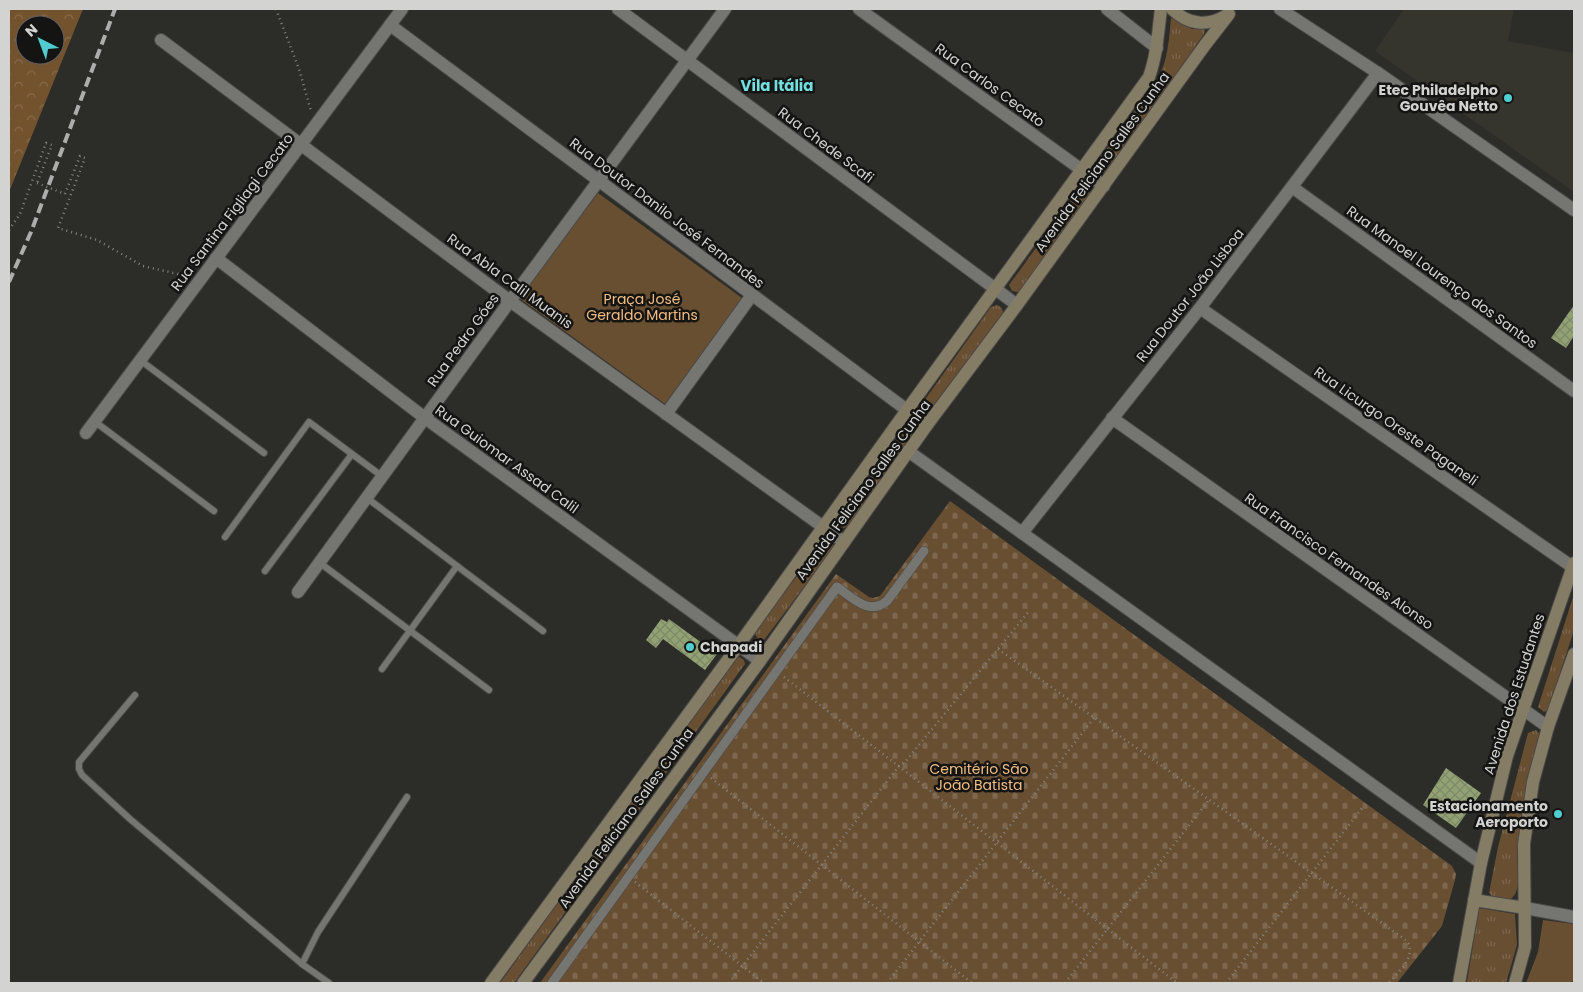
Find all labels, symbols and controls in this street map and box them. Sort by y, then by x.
north arrow [15,15,65,65]
text: N [21,19,42,41]
street label: Rua Carlos Cecato [931,38,1049,132]
street label: Avenida Feliciano Salles Cunha [1030,68,1174,256]
district label: Vila Itália [741,75,813,96]
place label: Etec Philadelpho Gouvêa Netto [1379,80,1498,116]
marker: Etec Philadelpho Gouvêa Netto [1502,92,1514,104]
street label: Rua Chede Scafi [774,102,878,188]
street label: Rua Santina Figliagi Cecato [166,129,298,295]
street label: Rua Doutor Danilo José Fernandes [565,133,769,293]
street label: Rua Manoel Lourenço dos Santos [1342,201,1542,353]
street label: Rua Doutor João Lisboa [1131,224,1249,366]
street label: Rua Abla Calil Muanis [443,229,577,333]
street label: Rua Pedro Góes [422,289,504,391]
park label: Praça José Geraldo Martins [586,289,698,325]
street label: Rua Licurgo Oreste Paganeli [1310,362,1482,490]
street label: Avenida Feliciano Salles Cunha [791,396,935,584]
street label: Rua Guiomar Assad Calil [431,400,583,518]
street label: Rua Francisco Fernandes Alonso [1241,488,1438,634]
street label: Avenida dos Estudantes [1479,611,1549,777]
place label: Chapadi [700,637,762,657]
marker: Chapadi [684,641,696,653]
street label: Avenida Feliciano Salles Cunha [554,724,698,912]
park label: Cemitério São João Batista [929,759,1029,795]
place label: Estacionamento Aeroporto [1429,796,1548,832]
marker: Estacionamento Aeroporto [1552,808,1564,820]

